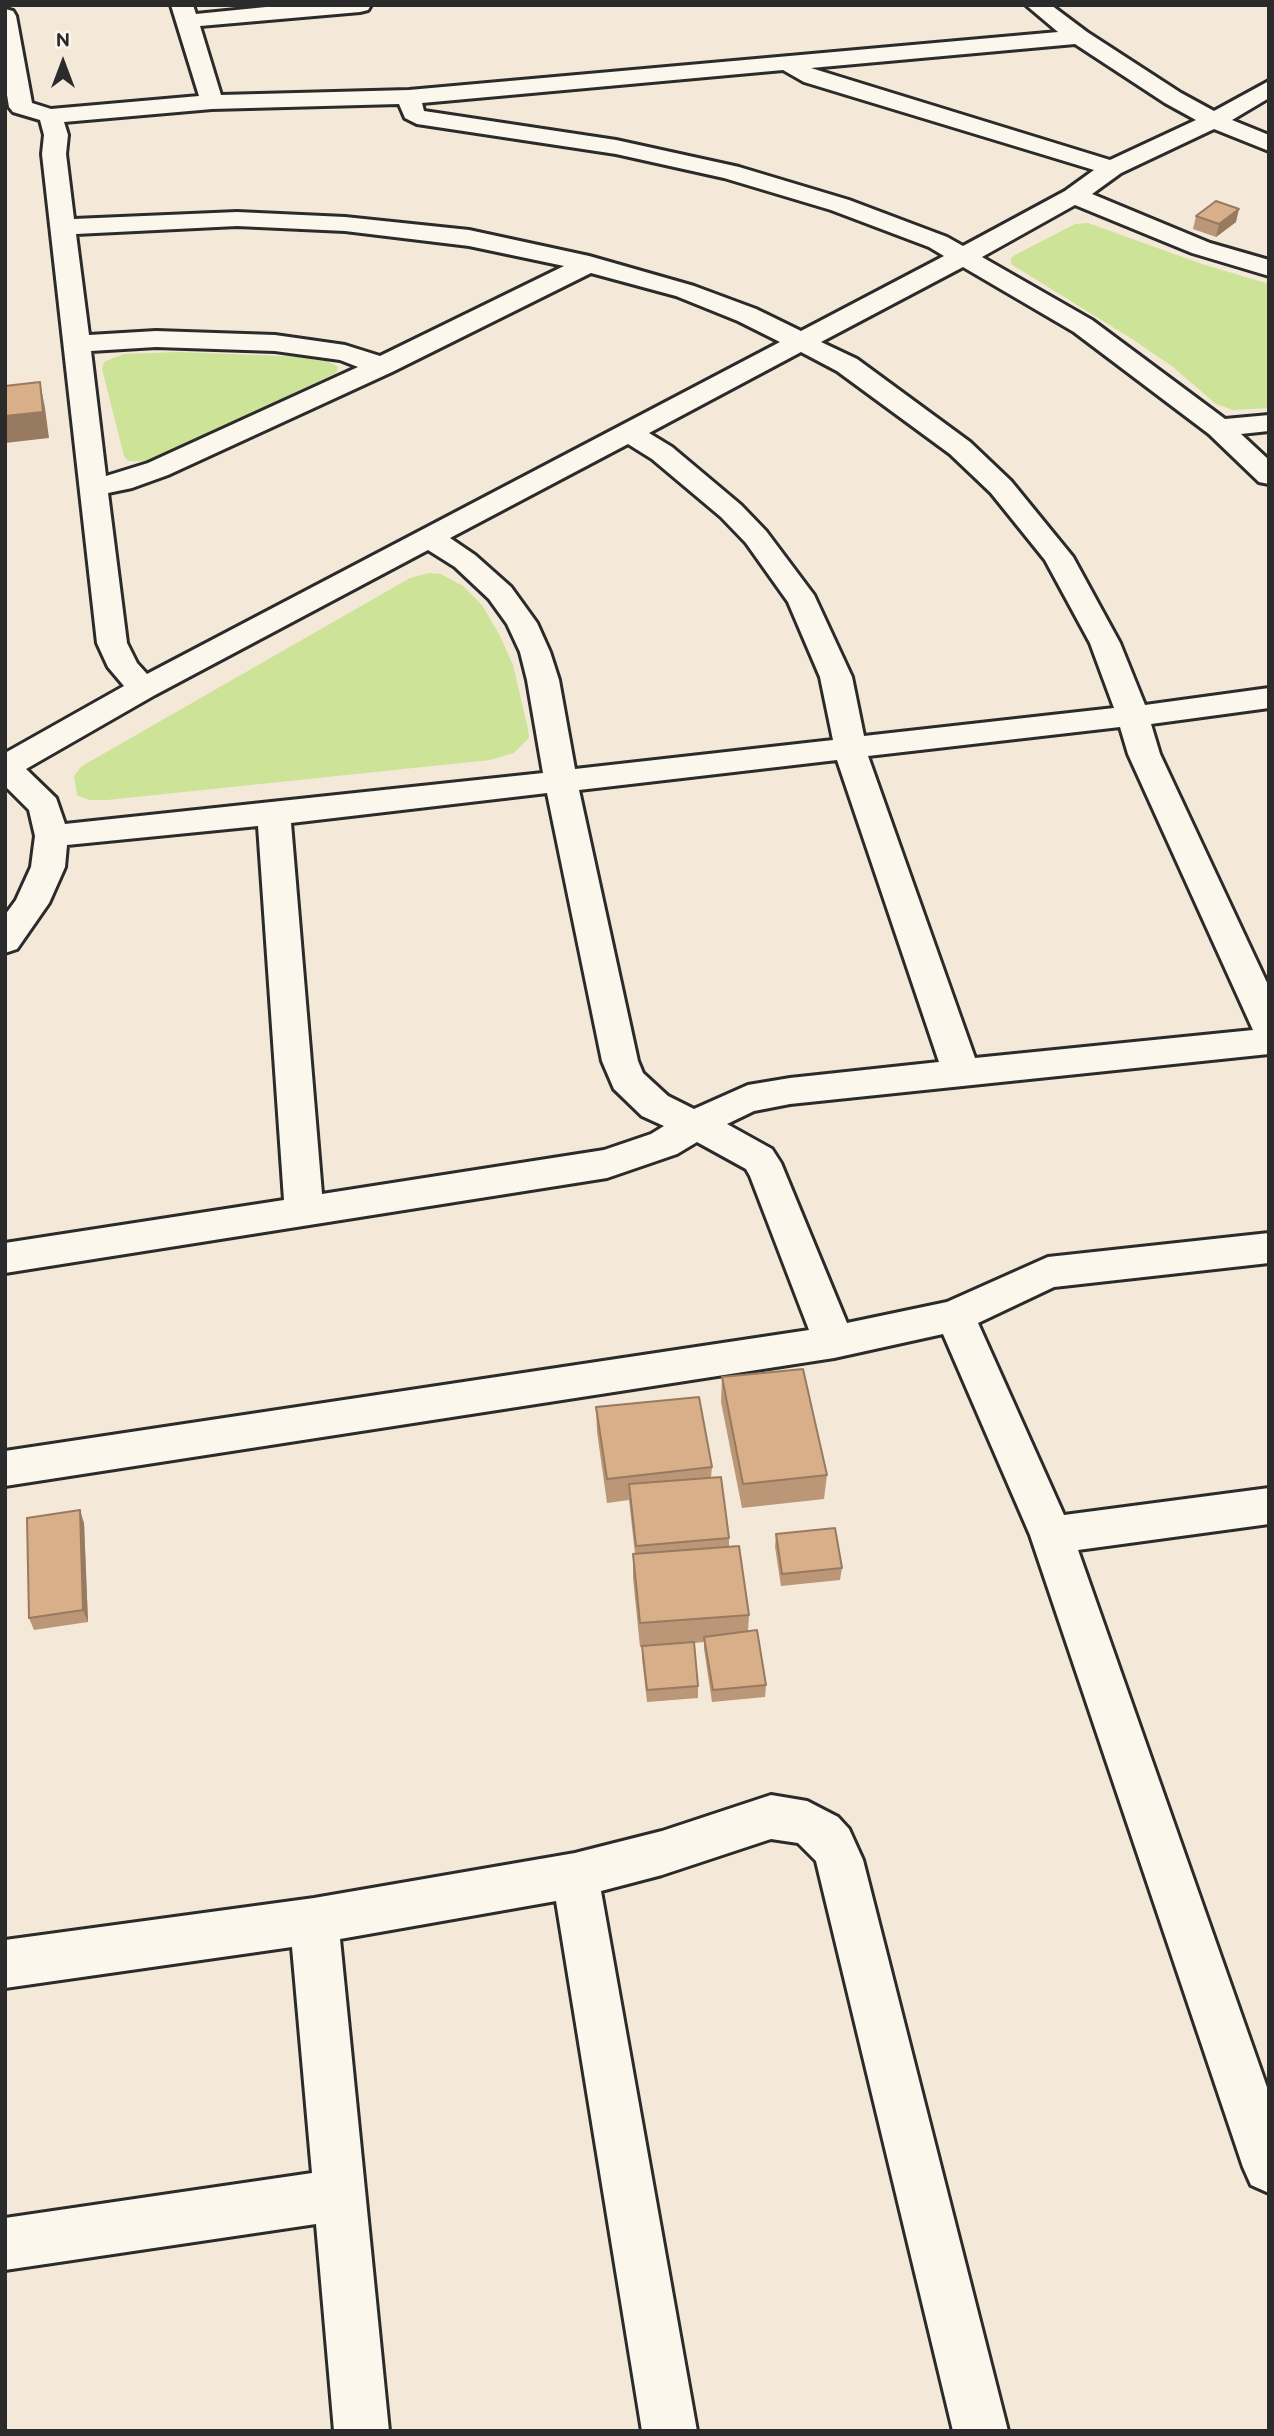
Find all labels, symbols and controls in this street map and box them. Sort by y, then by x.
north arrow [28,28,98,98]
text: N [56,30,70,53]

